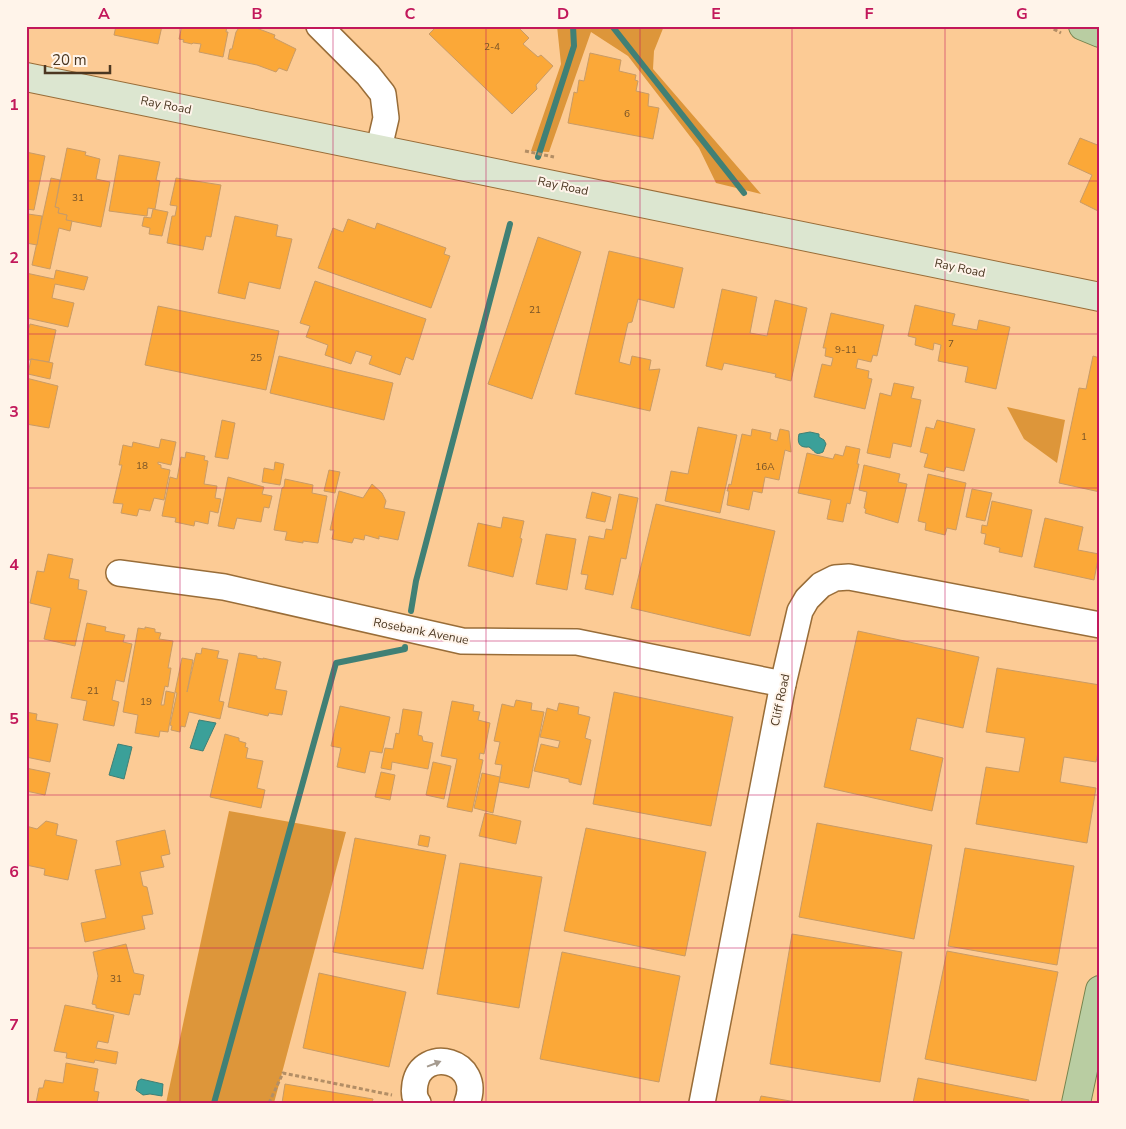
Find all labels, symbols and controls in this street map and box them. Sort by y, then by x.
text: A [98,3,110,25]
text: B [251,3,263,25]
text: C [405,3,416,25]
text: D [557,3,569,25]
text: E [711,3,721,25]
text: F [865,3,874,25]
text: G [1016,3,1028,25]
house number: 2-4 [484,40,500,54]
scale bar [45,42,110,74]
text: 20 m [52,50,87,70]
street label: Ray Road [139,92,193,118]
text: 1 [9,94,19,116]
house number: 6 [624,107,630,121]
street label: Ray Road [536,173,590,199]
house number: 31 [72,191,84,205]
text: 2 [9,247,19,269]
street label: Ray Road [933,255,987,281]
house number: 21 [529,303,541,317]
house number: 7 [948,337,954,351]
house number: 9-11 [835,343,857,357]
house number: 25 [250,351,262,365]
text: 3 [9,401,19,423]
house number: 1 [1081,430,1087,444]
house number: 18 [136,459,148,473]
house number: 16A [755,460,775,474]
text: 4 [9,554,19,576]
street label: Rosebank Avenue [372,614,470,648]
street label: Cliff Road [767,672,793,728]
house number: 21 [87,684,99,698]
house number: 19 [140,695,152,709]
text: 5 [9,708,19,730]
text: 6 [9,861,19,883]
house number: 31 [110,972,122,986]
text: 7 [9,1014,19,1036]
one-way arrow [426,1060,441,1067]

